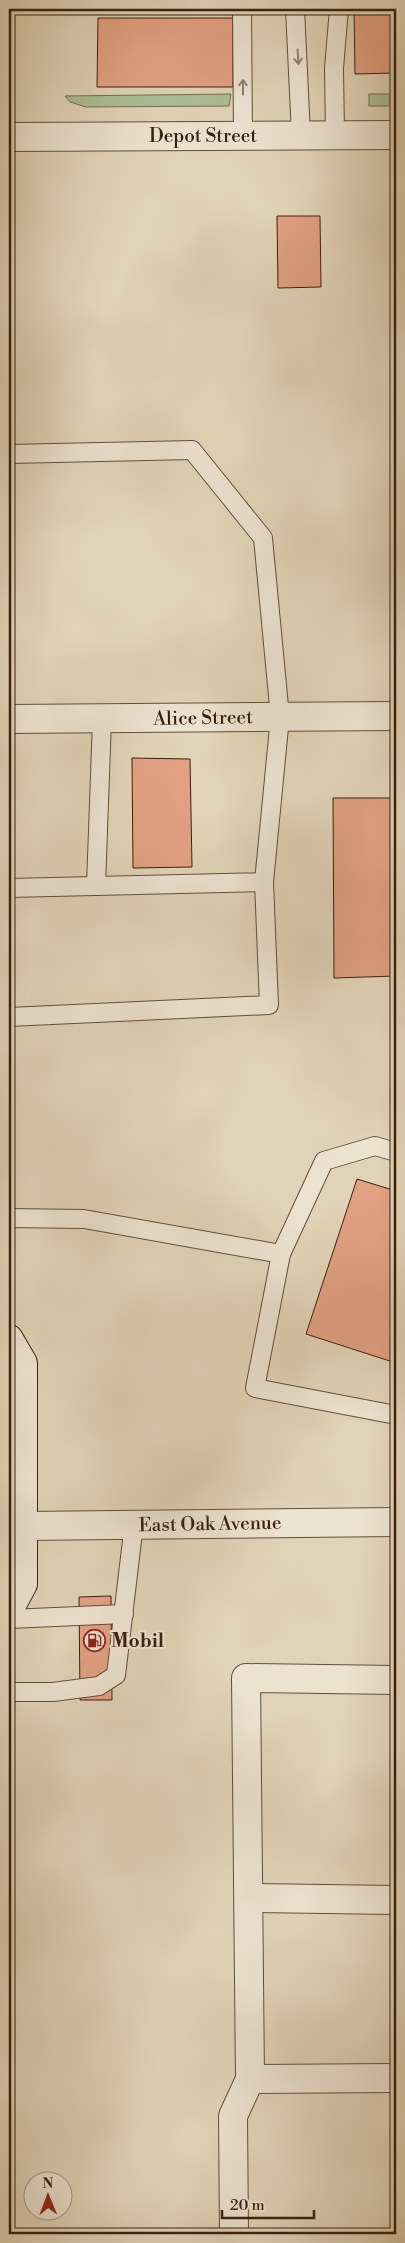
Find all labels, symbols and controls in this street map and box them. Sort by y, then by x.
one-way arrow [293,49,302,65]
one-way arrow [238,79,247,95]
street label: Depot Street [149,124,257,148]
street label: Alice Street [152,705,253,731]
street label: East Oak Avenue [138,1511,282,1537]
fuel station icon: Mobil [83,1629,107,1653]
place label: Mobil [111,1629,164,1653]
north arrow [22,2170,72,2220]
text: N [42,2175,53,2193]
scale bar [222,2188,315,2220]
text: 20 m [230,2196,265,2215]

